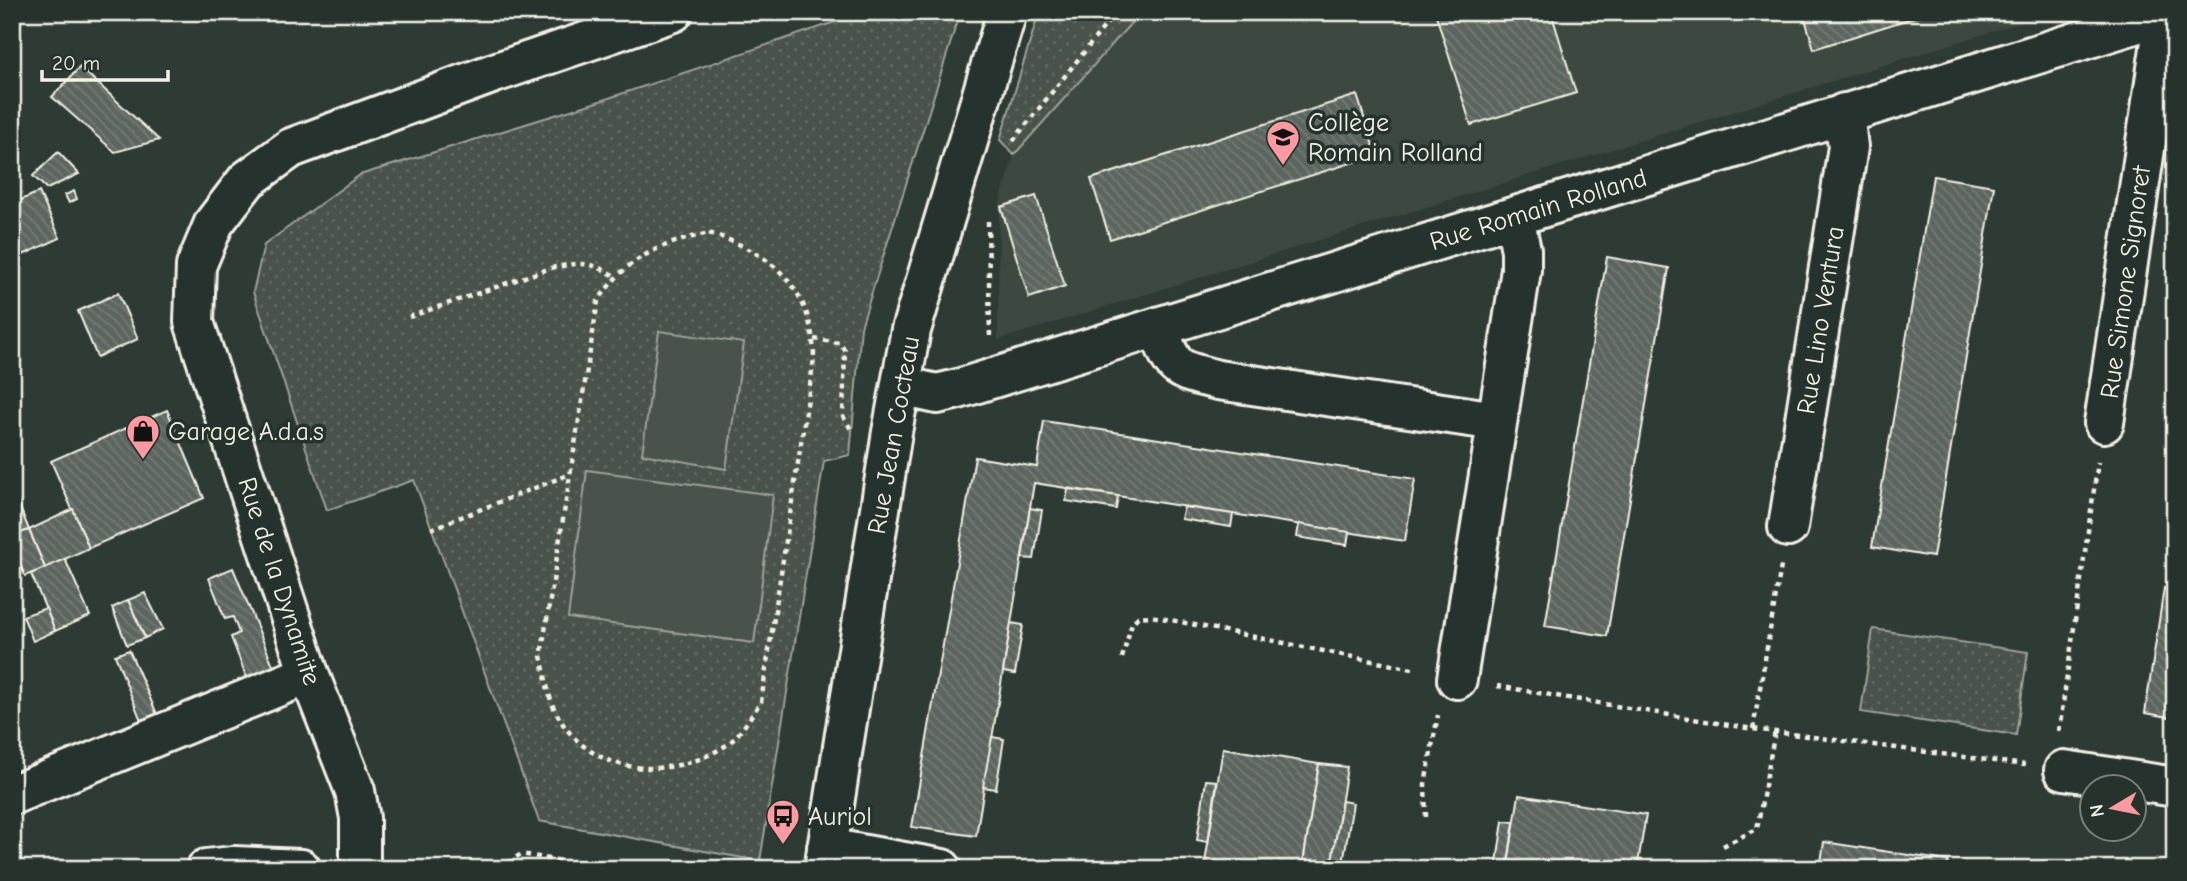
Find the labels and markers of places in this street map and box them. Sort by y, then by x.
place label: Collège Romain Rolland [1308,108,1483,168]
school or university icon: Collège Romain Rolland [1264,118,1302,167]
shop icon: Garage A.d.a.s [124,412,162,461]
place label: Garage A.d.a.s [168,417,324,447]
bus stop icon: Auriol [764,797,802,846]
place label: Auriol [808,802,872,832]

